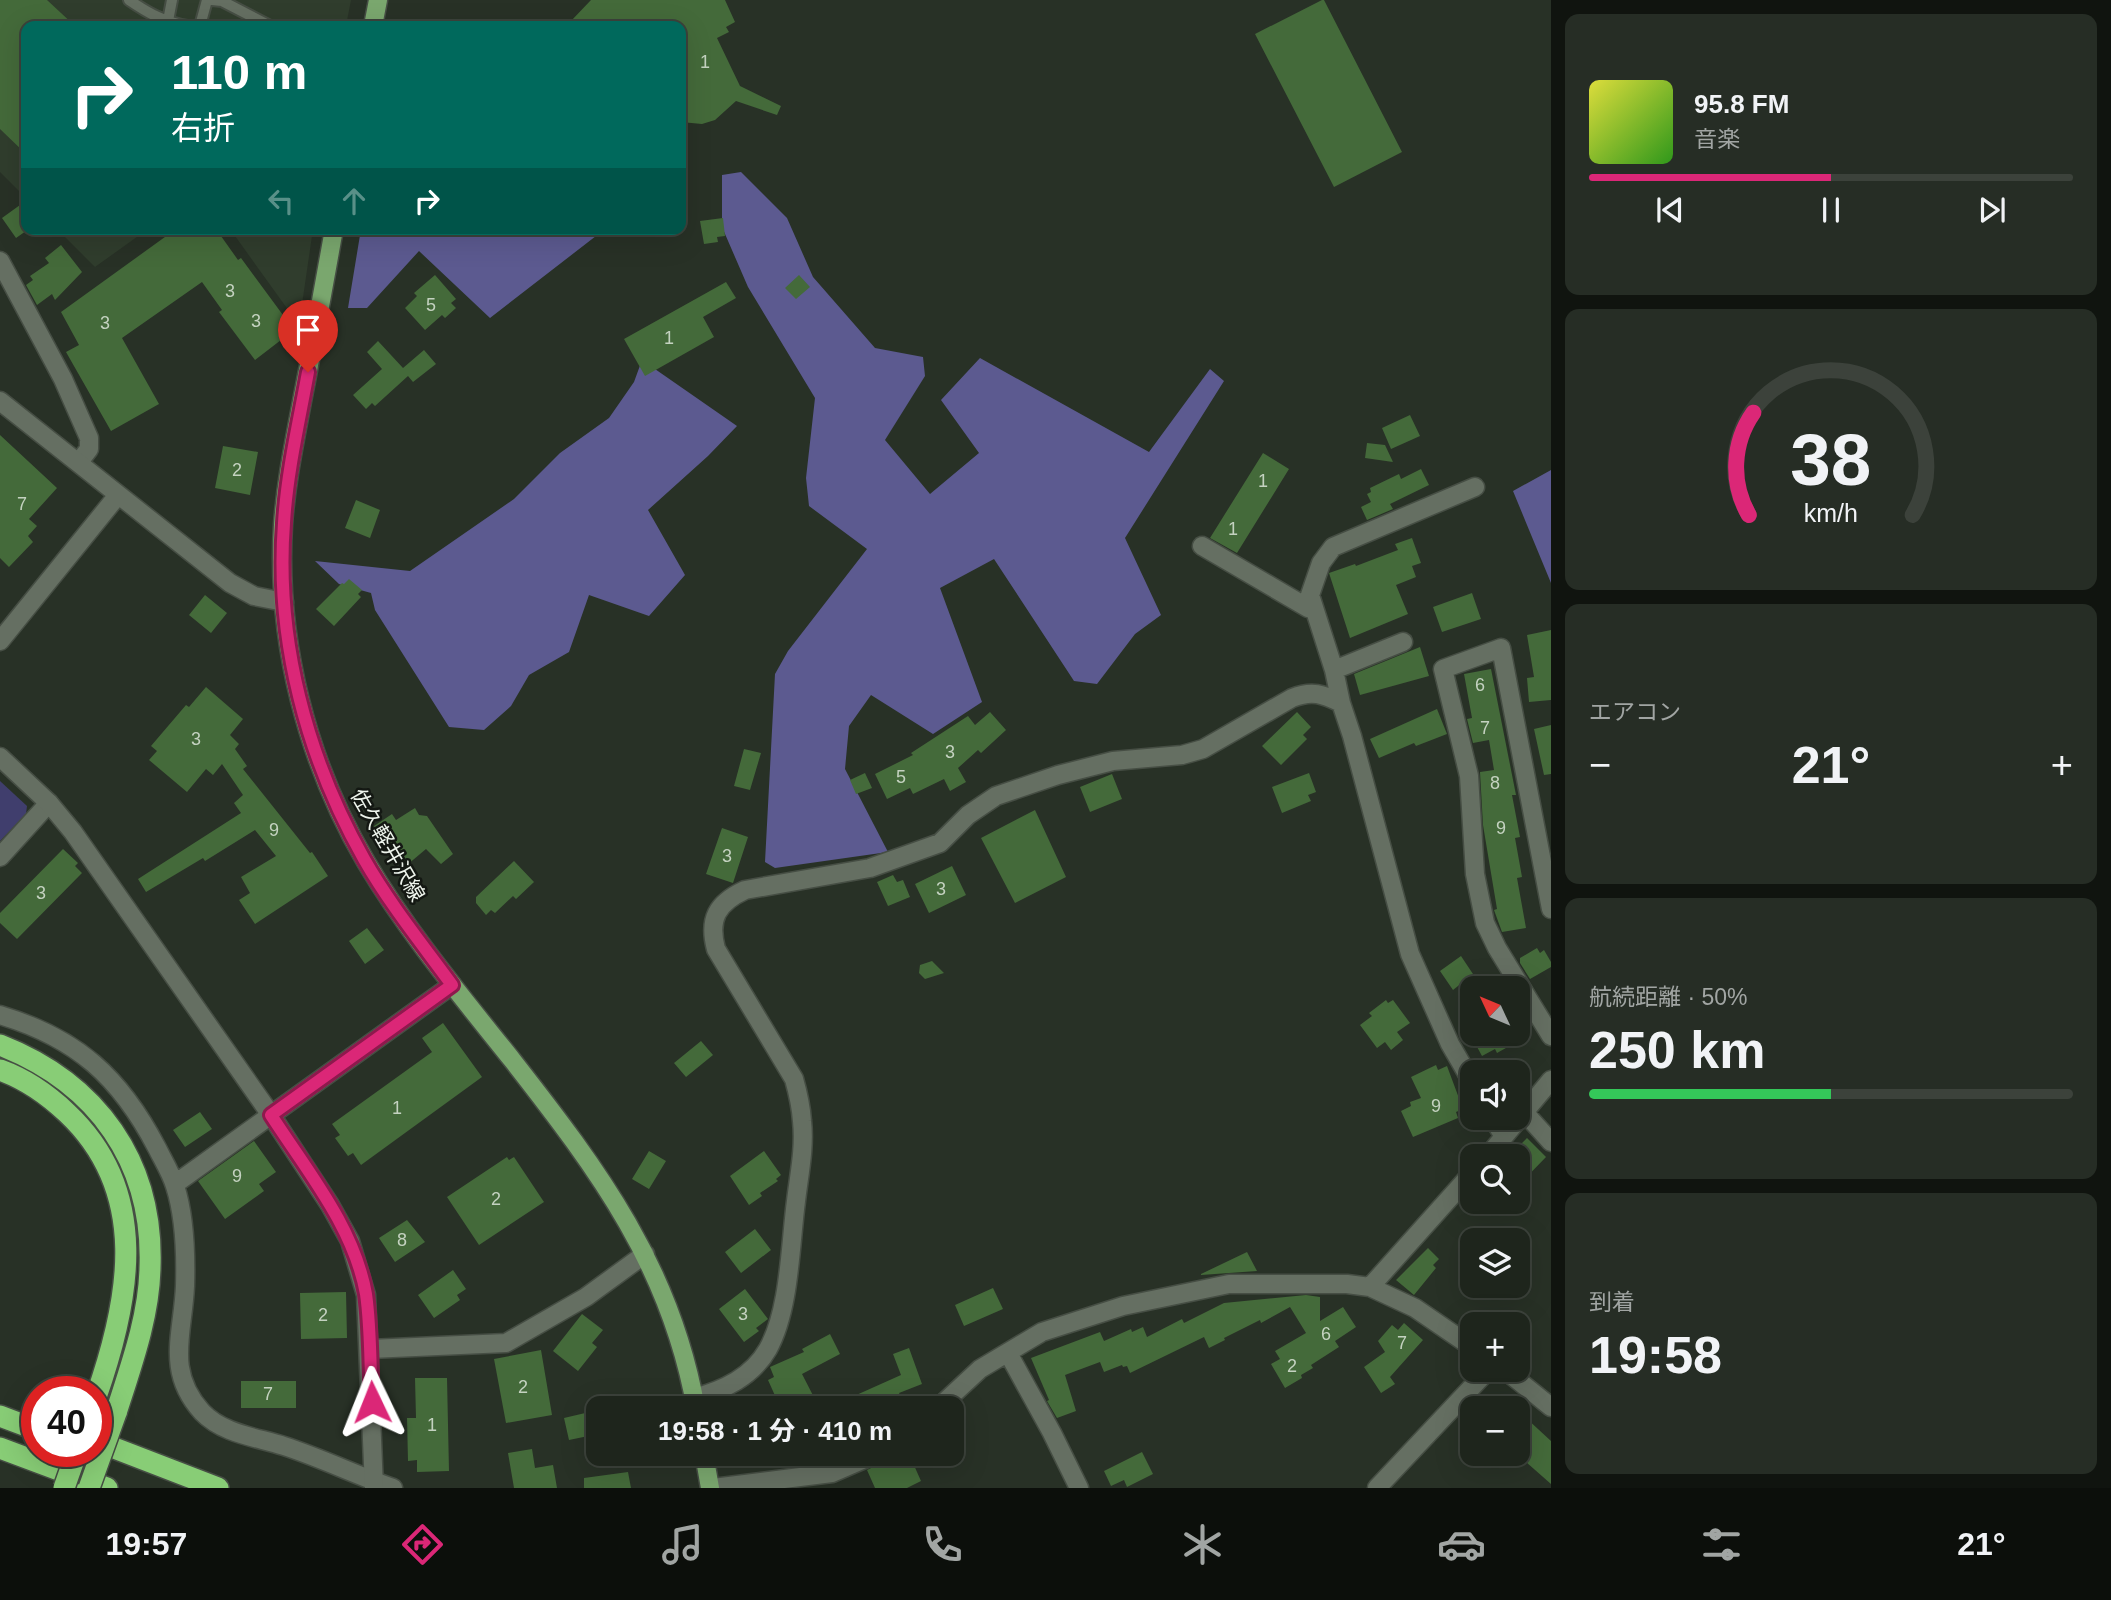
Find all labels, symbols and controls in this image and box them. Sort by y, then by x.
text: 110 m [171,45,307,99]
icon: right [56,49,147,140]
house number: 1 [700,52,710,72]
text: 95.8 FM [1694,89,1789,119]
text: 右折 [171,110,235,146]
text: 音楽 [1694,126,1740,152]
icon: left [262,182,300,220]
icon: ahead [335,182,373,220]
icon: right [408,182,446,220]
icon: previous [1651,191,1689,229]
icon: pause [1812,191,1850,229]
icon: next [1973,191,2011,229]
house number: 3 [225,281,235,301]
house number: 5 [426,295,436,315]
pin [278,300,338,372]
house number: 3 [251,311,261,331]
icon: arrive [289,311,327,349]
house number: 3 [100,313,110,333]
house number: 1 [664,328,674,348]
text: 38 [1791,420,1871,501]
house number: 2 [232,460,242,480]
house number: 1 [1258,471,1268,491]
house number: 7 [17,494,27,514]
text: km/h [1804,499,1858,527]
house number: 1 [1228,519,1238,539]
house number: 6 [1475,675,1485,695]
text: エアコン [1589,699,1681,725]
house number: 7 [1480,718,1490,738]
house number: 3 [191,729,201,749]
text: 21° [1792,736,1870,794]
house number: 3 [945,742,955,762]
text: − [1589,744,1611,786]
text: + [2051,744,2073,786]
house number: 5 [896,767,906,787]
house number: 8 [1490,773,1500,793]
street label: 佐久軽井沢線 [347,785,429,905]
house number: 9 [1496,818,1506,838]
house number: 9 [269,820,279,840]
house number: 3 [722,846,732,866]
house number: 3 [936,879,946,899]
house number: 3 [36,883,46,903]
north arrow [1460,976,1530,1046]
map controls [1460,976,1530,1466]
text: 航続距離 · 50% [1589,984,1747,1010]
text: 250 km [1589,1021,1765,1079]
button: sound [1460,1060,1530,1130]
house number: 9 [1431,1096,1441,1116]
house number: 1 [392,1098,402,1118]
button: search [1460,1144,1530,1214]
house number: 9 [232,1166,242,1186]
house number: 2 [491,1189,501,1209]
button: layers [1460,1228,1530,1298]
house number: 8 [397,1230,407,1250]
text: 到着 [1589,1289,1635,1315]
house number: 3 [738,1304,748,1324]
house number: 2 [318,1305,328,1325]
button: + [1460,1312,1530,1382]
house number: 6 [1321,1324,1331,1344]
text: 19:58 [1589,1326,1722,1384]
house number: 7 [1397,1333,1407,1353]
house number: 2 [1287,1356,1297,1376]
position arrow [335,1365,409,1439]
speed limit sign: 40 [21,1376,112,1467]
house number: 2 [518,1377,528,1397]
house number: 7 [263,1384,273,1404]
button: − [1460,1396,1530,1466]
house number: 1 [427,1415,437,1435]
text: 19:58 · 1 分 · 410 m [658,1416,892,1446]
icon: directions [398,1520,447,1569]
icon: music [658,1520,707,1569]
icon: phone [918,1520,967,1569]
icon: climate [1178,1520,1227,1569]
icon: car [1437,1520,1486,1569]
icon: filters [1697,1520,1746,1569]
text: 19:57 [105,1526,187,1562]
text: 21° [1957,1526,2006,1562]

